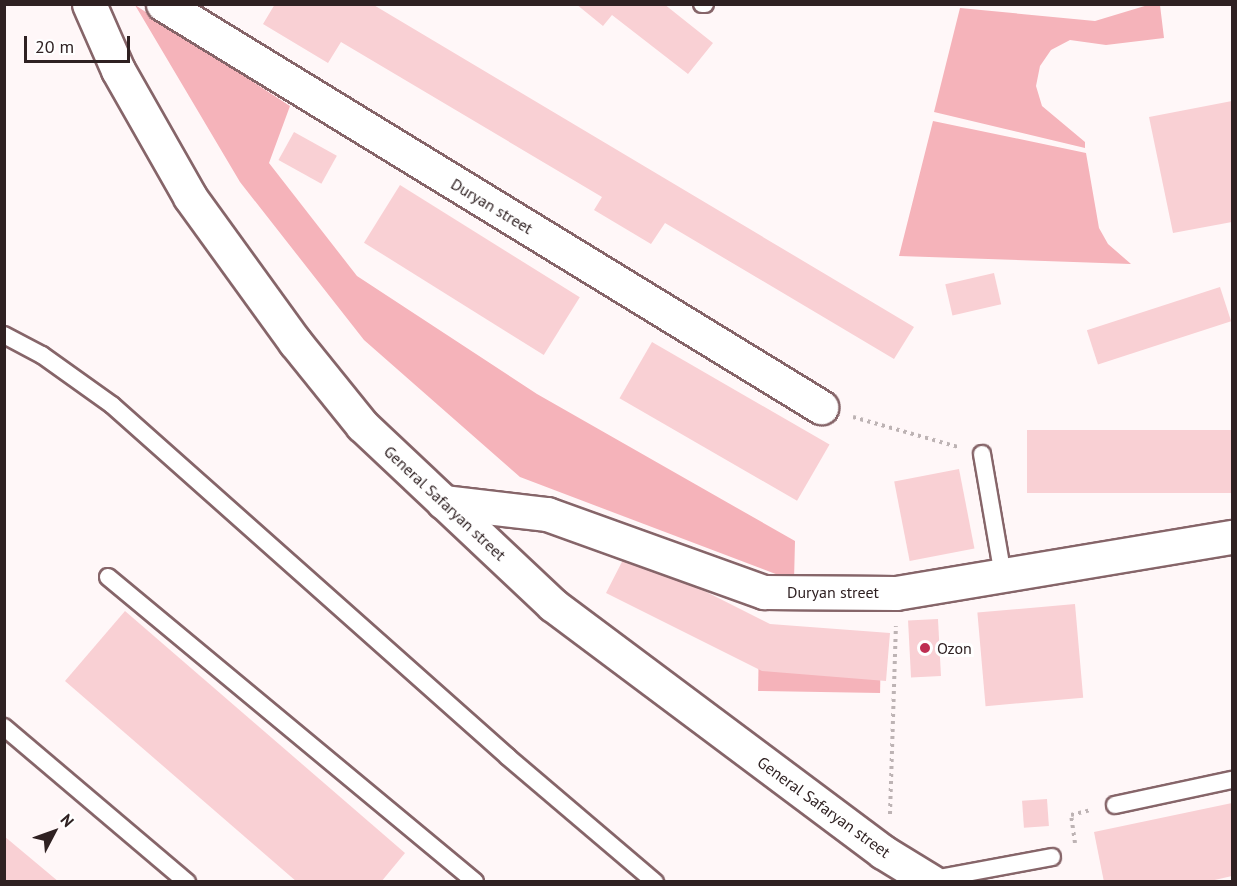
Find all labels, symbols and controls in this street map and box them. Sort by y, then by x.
scale bar [27,24,134,62]
text: 20 m [35,35,74,58]
street label: Duryan street [448,174,536,238]
street label: General Safaryan street [380,442,510,564]
street label: Duryan street [787,582,879,602]
place label: Ozon [937,638,972,658]
marker: Ozon [918,641,932,655]
street label: General Safaryan street [754,752,894,862]
north arrow [24,802,84,862]
text: N [57,810,79,831]

